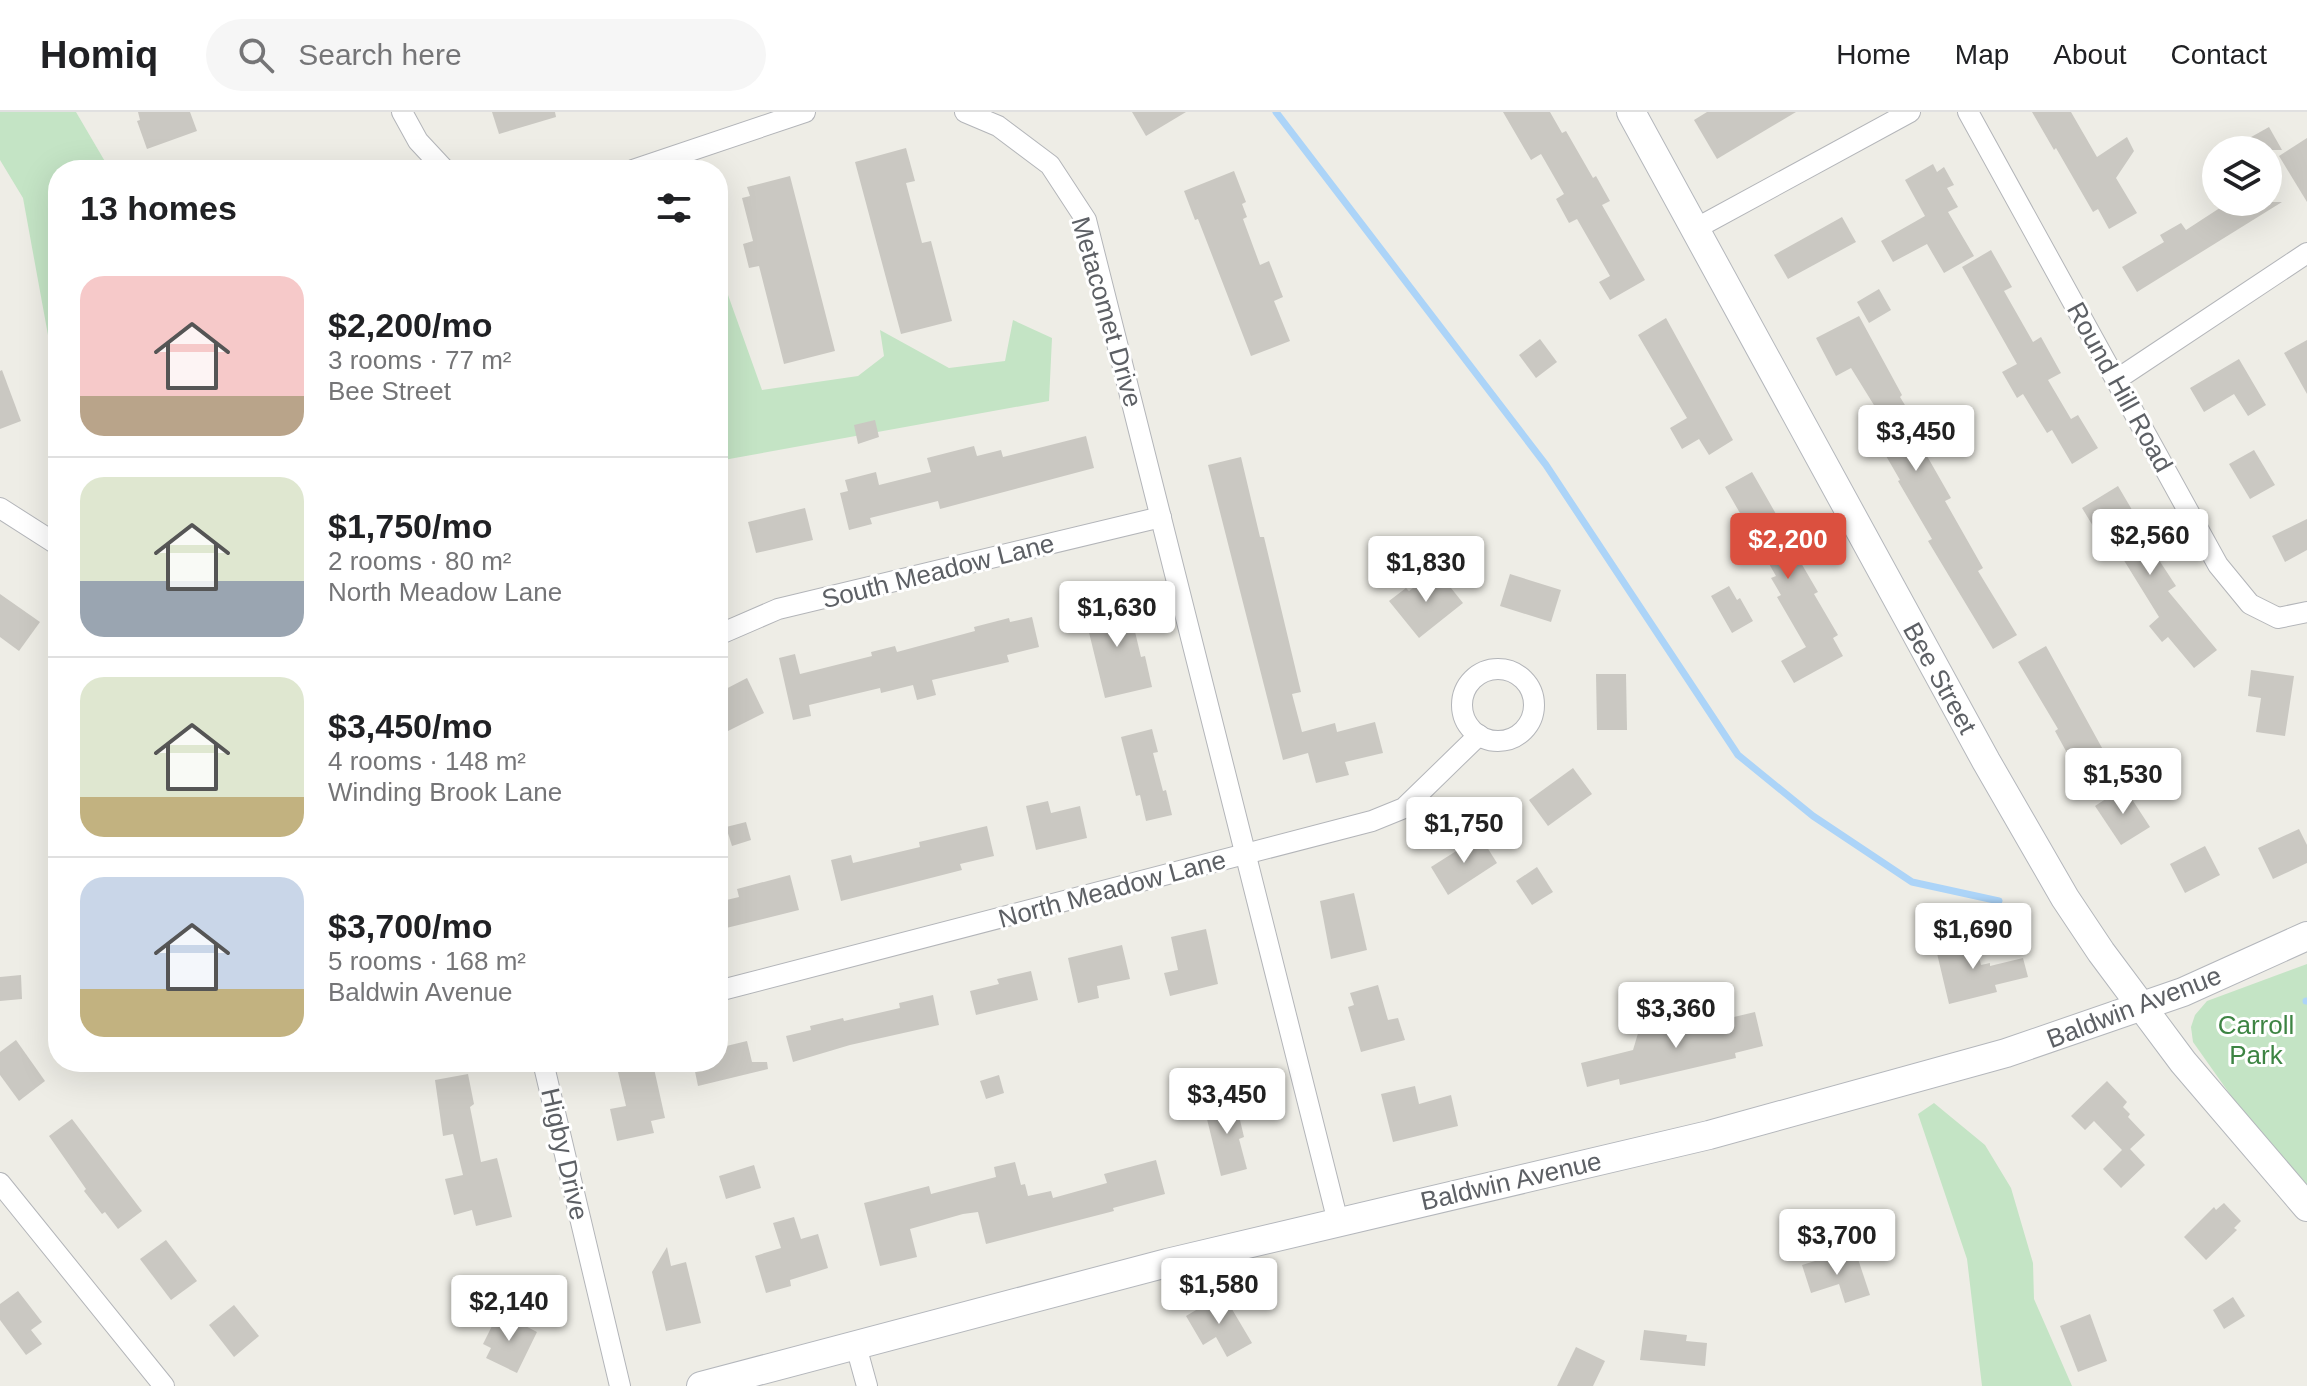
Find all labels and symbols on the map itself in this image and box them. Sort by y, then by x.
street label: Metacomet Drive [1065,213,1149,411]
street label: Round Hill Road [2061,297,2179,477]
pin: $3,450 [1851,405,1981,473]
pin: $2,560 [2085,509,2215,577]
pin: $2,200 [1723,513,1853,581]
street label: South Meadow Lane [819,528,1057,614]
pin: $1,830 [1361,536,1491,604]
pin: $1,630 [1052,581,1182,649]
street label: Bee Street [1897,617,1983,740]
pin: $1,530 [2058,748,2188,816]
pin: $1,750 [1399,797,1529,865]
street label: North Meadow Lane [995,844,1229,934]
pin: $1,690 [1908,903,2038,971]
street label: Baldwin Avenue [2042,960,2226,1054]
pin: $3,360 [1611,982,1741,1050]
park label: Carroll Park [2218,1010,2294,1070]
pin: $3,450 [1162,1068,1292,1136]
street label: Higby Drive [535,1085,595,1223]
street label: Baldwin Avenue [1418,1146,1604,1216]
pin: $3,700 [1772,1209,1902,1277]
pin: $1,580 [1154,1258,1284,1326]
pin: $2,140 [444,1275,574,1343]

